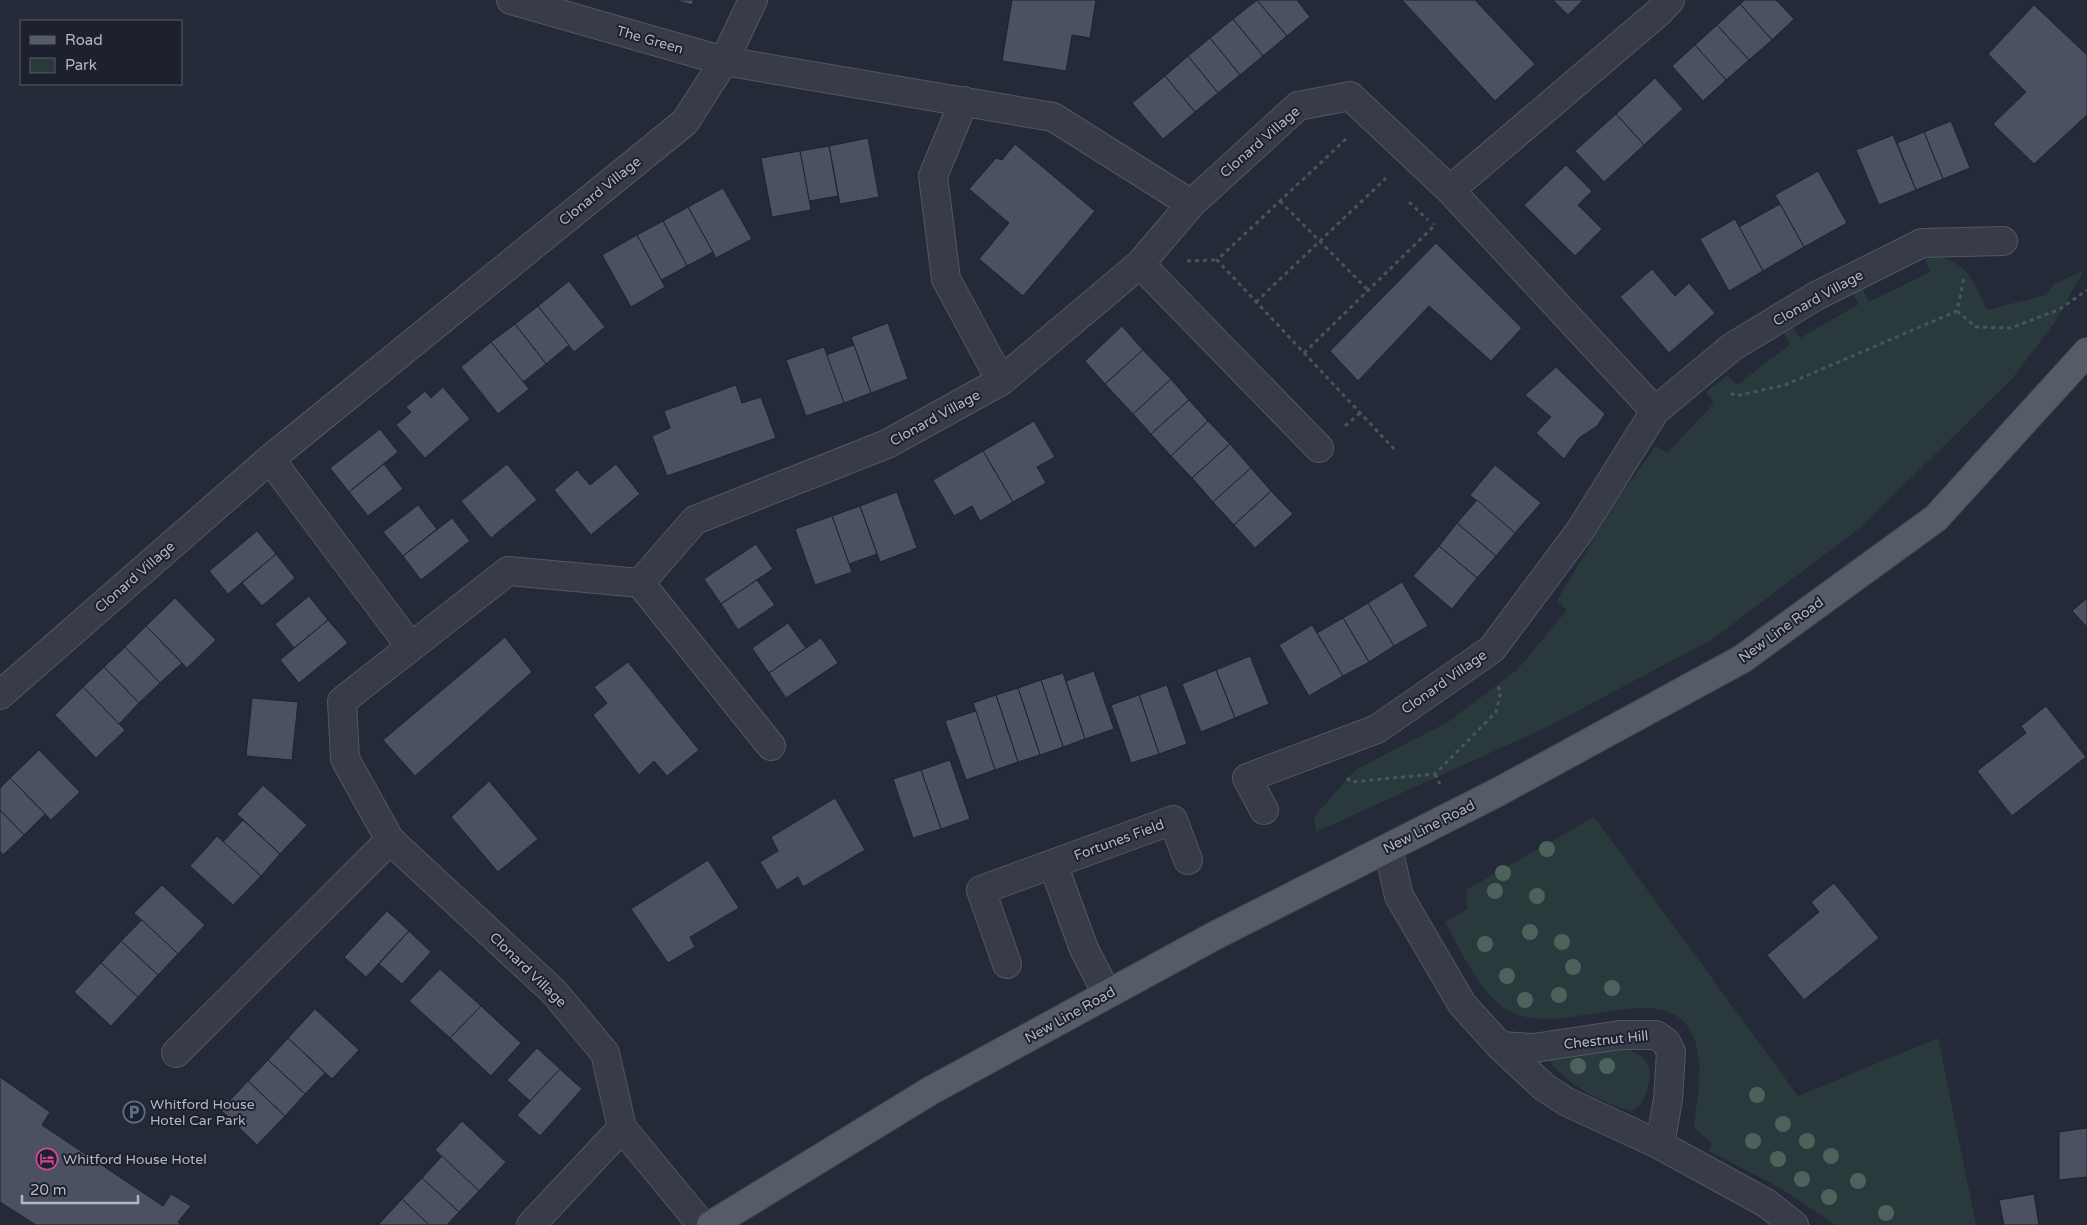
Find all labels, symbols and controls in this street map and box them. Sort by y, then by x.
legend [20,20,182,85]
street label: The Green [615,22,685,58]
text: Road [65,31,103,49]
text: Park [65,56,97,74]
street label: Clonard Village [1217,103,1304,181]
street label: Clonard Village [556,153,644,229]
street label: Clonard Village [1770,266,1866,330]
street label: Clonard Village [887,386,983,450]
street label: Clonard Village [92,538,179,616]
street label: New Line Road [1735,594,1827,666]
street label: Clonard Village [1398,646,1490,718]
street label: New Line Road [1380,797,1478,857]
street label: Fortunes Field [1072,816,1166,864]
street label: Clonard Village [486,929,570,1011]
street label: New Line Road [1022,983,1118,1047]
street label: Chestnut Hill [1563,1027,1649,1053]
place label: Whitford House Hotel Car Park [150,1096,255,1129]
parking icon: Whitford House Hotel Car Park [122,1100,146,1124]
hotel icon: Whitford House Hotel [35,1147,59,1171]
place label: Whitford House Hotel [63,1151,207,1168]
scale bar [22,1172,139,1204]
text: 20 m [30,1181,67,1199]

